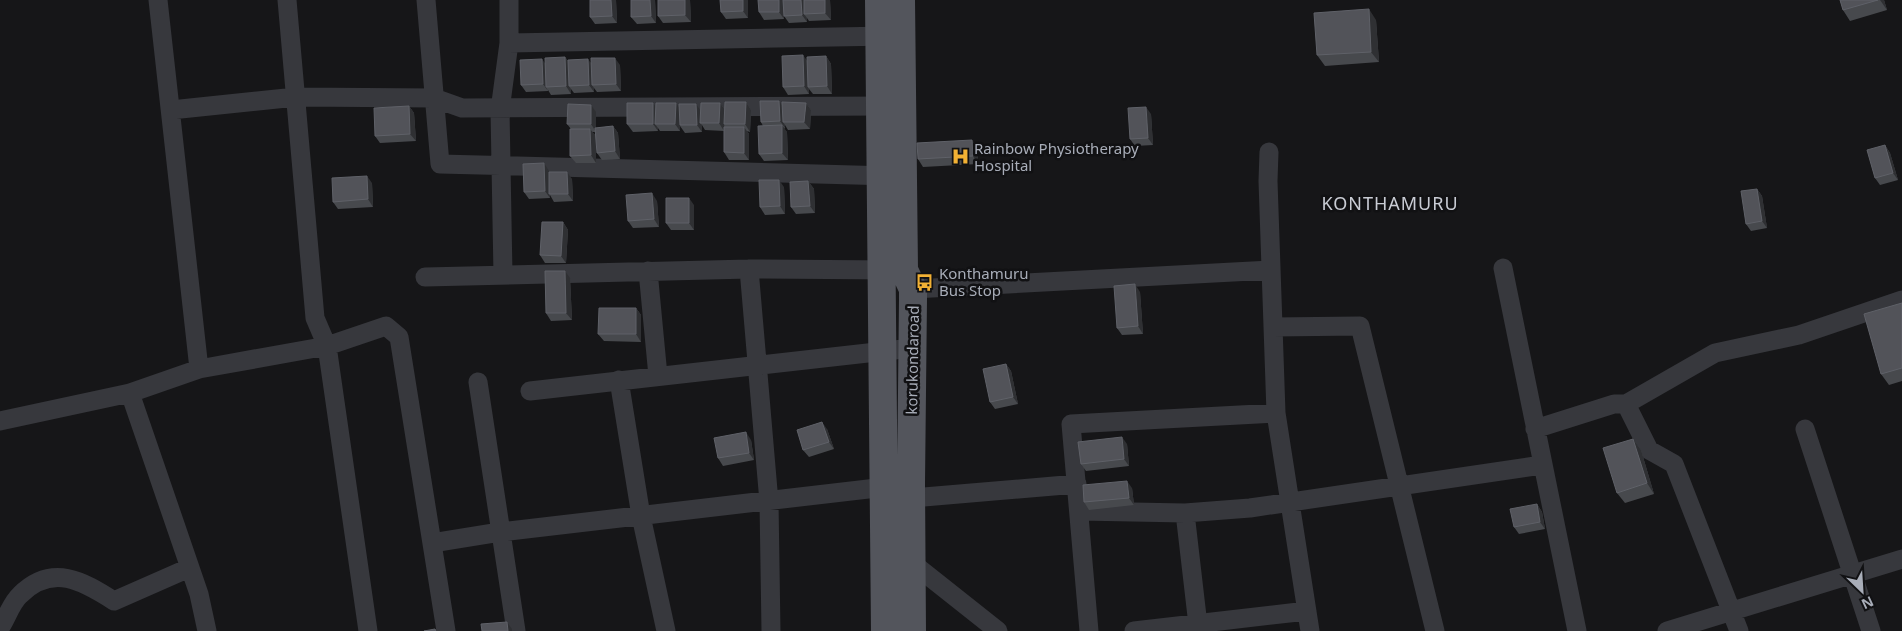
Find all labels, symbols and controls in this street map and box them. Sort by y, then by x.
place label: Rainbow Physiotherapy Hospital [974,138,1139,175]
hospital icon: Rainbow Physiotherapy Hospital [950,147,970,167]
district label: KONTHAMURU [1321,191,1459,215]
place label: Konthamuru Bus Stop [939,263,1029,300]
bus stop icon: Konthamuru Bus Stop [915,272,935,292]
street label: korukondaroad [901,305,923,415]
north arrow [1837,566,1887,616]
text: N [1859,592,1877,614]

